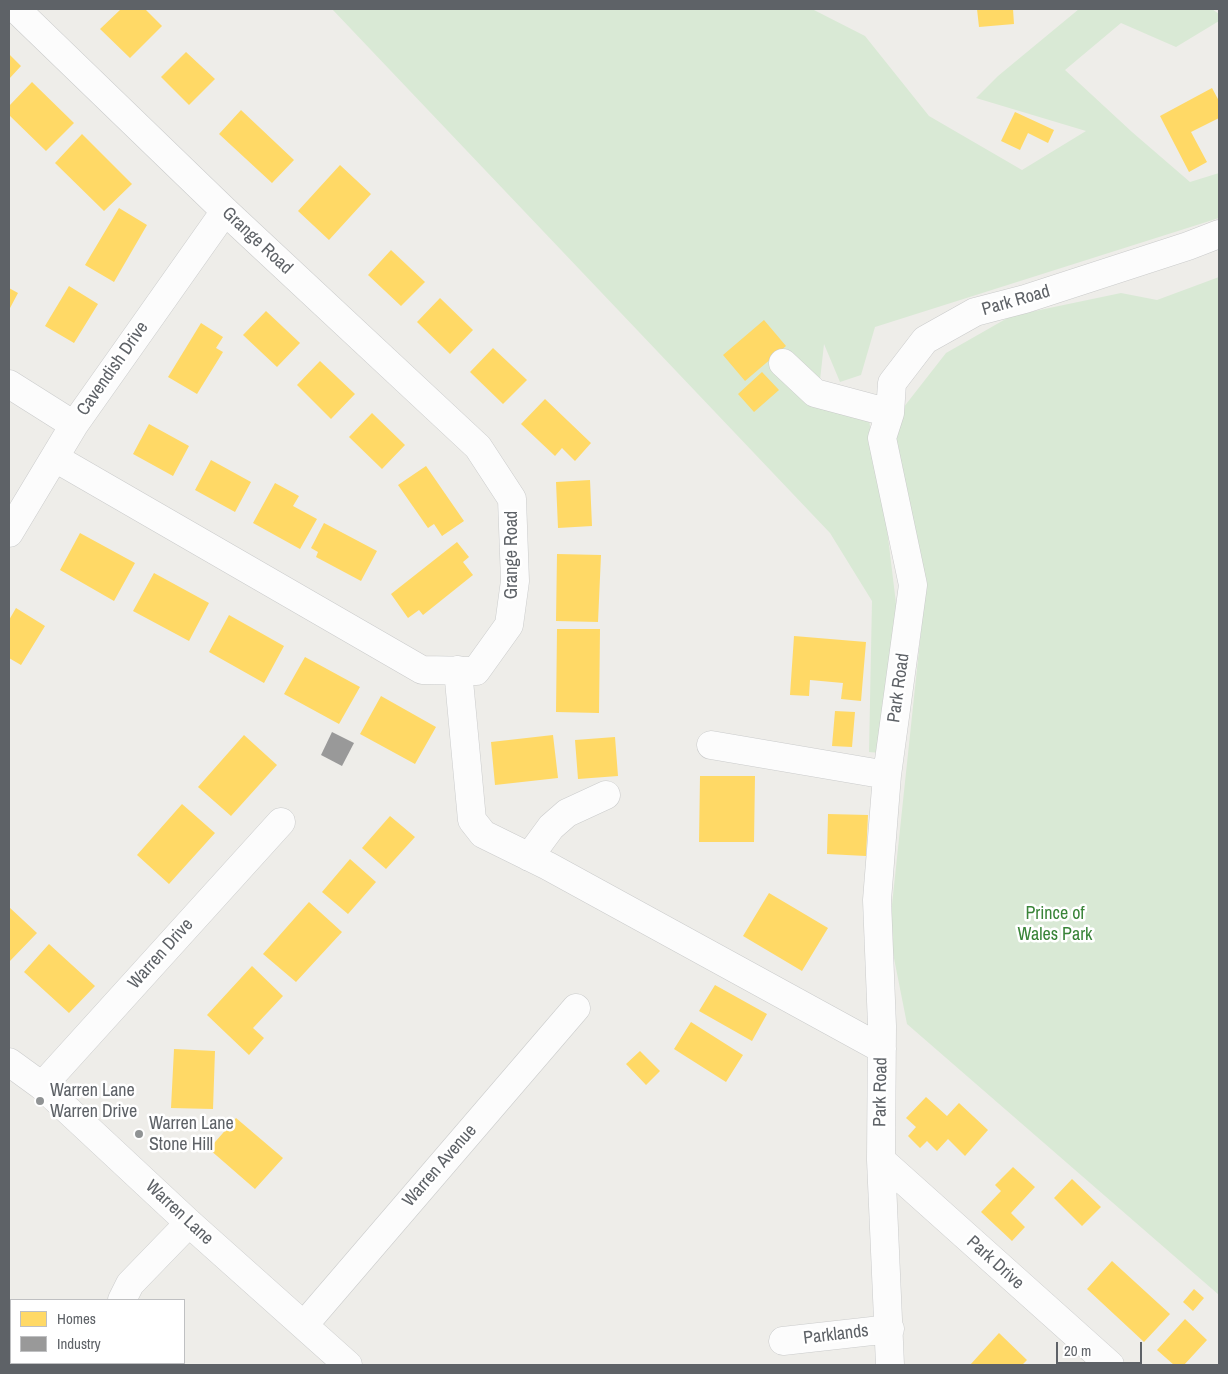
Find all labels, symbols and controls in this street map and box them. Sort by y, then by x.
street label: Grange Road [217,203,297,279]
street label: Park Road [980,281,1052,321]
street label: Cavendish Drive [73,318,153,420]
street label: Grange Road [501,511,523,599]
street label: Park Road [883,652,915,724]
park label: Prince of Wales Park [1018,903,1092,946]
street label: Warren Drive [124,914,198,994]
street label: Park Road [870,1057,892,1127]
place label: Warren Lane Warren Drive [50,1080,137,1122]
marker: Warren Lane Warren Drive [34,1095,46,1107]
place label: Warren Lane Stone Hill [149,1113,234,1156]
street label: Warren Avenue [398,1121,482,1211]
marker: Warren Lane Stone Hill [133,1128,145,1140]
street label: Warren Lane [141,1176,217,1250]
street label: Park Drive [962,1232,1028,1294]
legend [10,1299,185,1364]
text: Homes [57,1308,96,1329]
street label: Parklands [802,1320,870,1350]
scale bar [1058,1332,1144,1364]
text: Industry [57,1333,101,1354]
text: 20 m [1064,1340,1091,1361]

